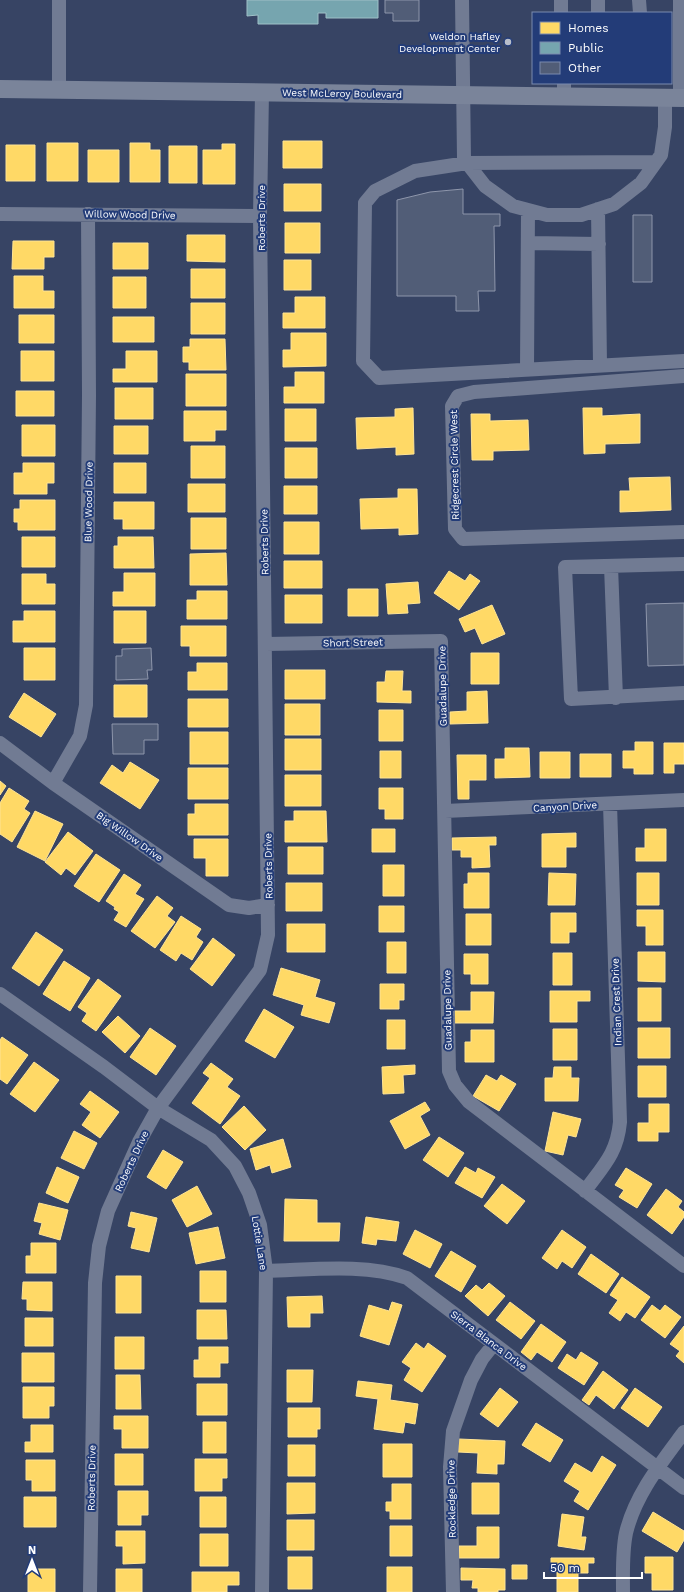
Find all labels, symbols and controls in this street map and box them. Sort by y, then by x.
legend [532,12,672,84]
text: Homes [568,21,609,35]
place label: Weldon Hafley Development Center [399,31,501,54]
marker: Weldon Hafley Development Center [503,37,513,47]
text: Public [568,41,604,55]
text: Other [568,61,601,75]
street label: West McLeroy Boulevard [282,87,402,100]
street label: Roberts Drive [256,185,267,251]
street label: Willow Wood Drive [84,208,176,221]
street label: Ridgecrest Circle West [448,409,461,520]
street label: Blue Wood Drive [82,461,95,542]
street label: Roberts Drive [258,509,271,575]
street label: Short Street [323,636,384,649]
street label: Guadalupe Drive [436,645,449,726]
street label: Canyon Drive [533,799,598,814]
street label: Big Willow Drive [94,809,165,864]
street label: Roberts Drive [262,833,275,899]
street label: Indian Crest Drive [609,958,624,1046]
street label: Guadalupe Drive [441,969,454,1050]
street label: Roberts Drive [113,1129,150,1193]
street label: Lottie Lane [250,1215,269,1271]
street label: Sierra Blanca Drive [448,1308,529,1373]
street label: Roberts Drive [85,1445,98,1511]
street label: Rockledge Drive [445,1460,458,1538]
north arrow [12,1540,52,1580]
text: N [28,1544,36,1557]
scale bar [544,1554,642,1580]
text: 50 m [550,1561,580,1575]

